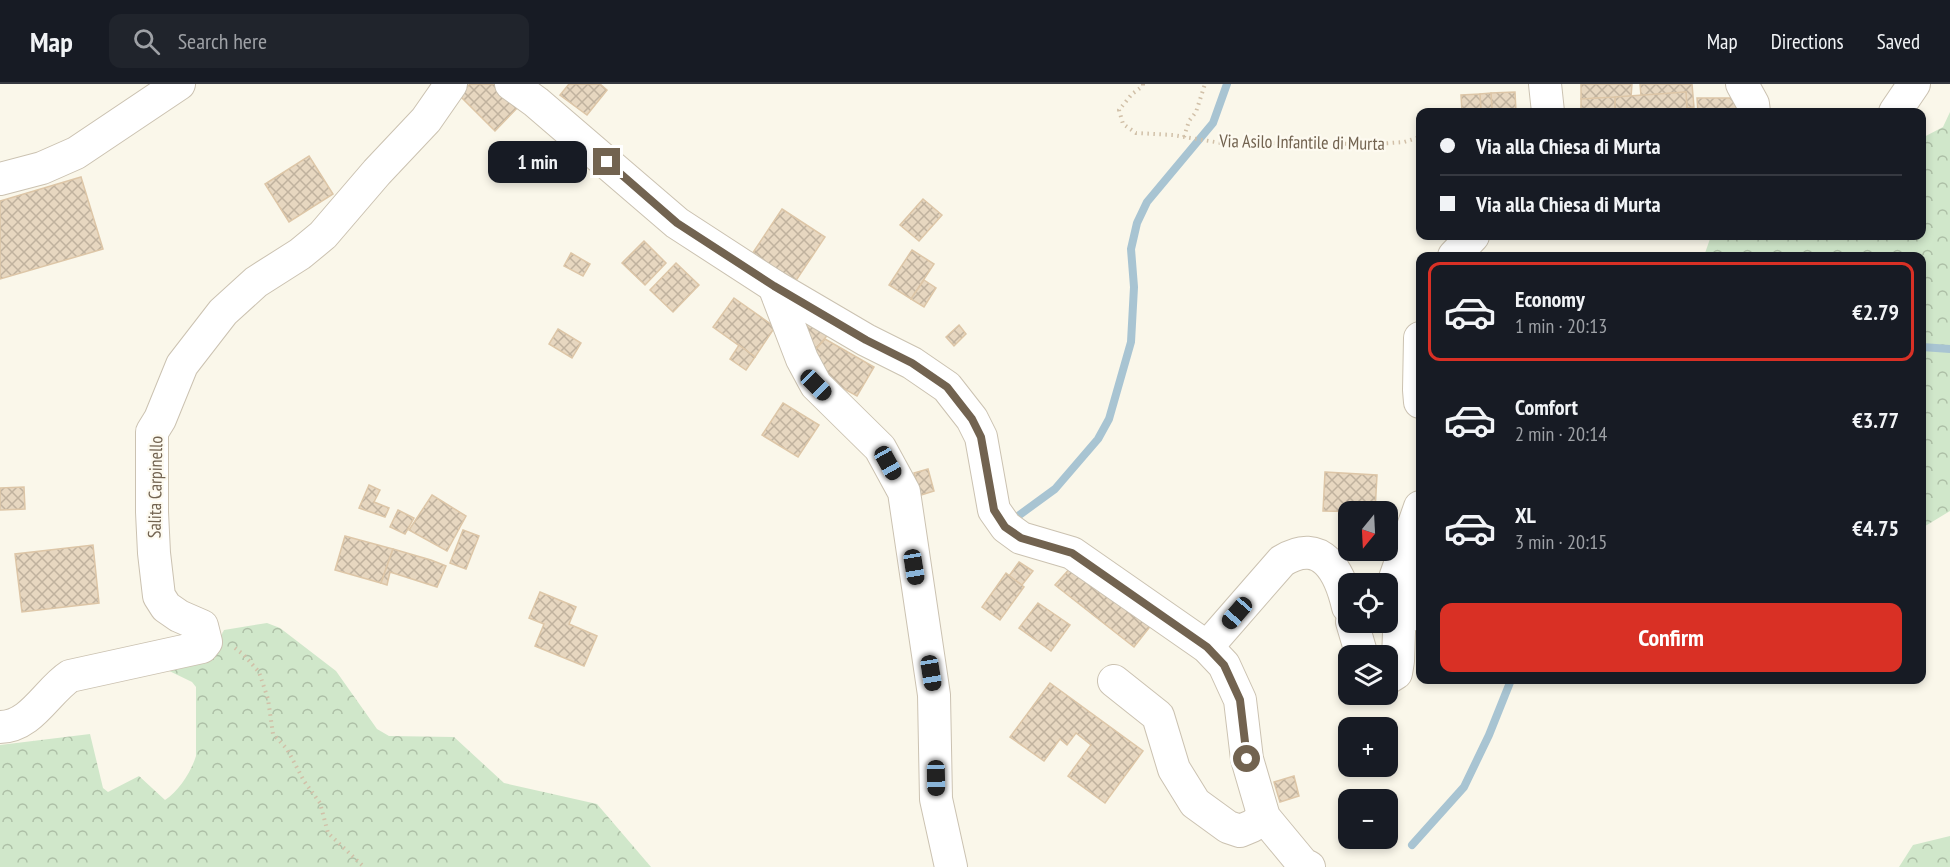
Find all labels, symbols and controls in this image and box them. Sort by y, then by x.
search box [109,14,529,68]
text: Map [30,23,73,60]
icon: search [130,25,163,58]
text: Search here [178,27,267,55]
text: Map [1707,28,1738,55]
text: Directions [1771,28,1844,55]
text: Saved [1877,28,1920,55]
street label: Via Asilo Infantile di Murta [1218,129,1385,155]
text: Via alla Chiesa di Murta [1476,132,1660,160]
callout: 1 min [487,141,586,183]
route end [593,148,620,175]
text: 1 min [517,149,558,175]
text: Via alla Chiesa di Murta [1476,190,1660,218]
icon: car [1443,285,1497,339]
text: Economy [1515,285,1585,313]
text: €2.79 [1852,298,1899,326]
text: 1 min · 20:13 [1515,313,1607,339]
car [797,366,835,404]
icon: car [1443,393,1497,447]
text: Comfort [1515,393,1578,421]
text: €3.77 [1852,406,1899,434]
text: 2 min · 20:14 [1515,421,1607,447]
street label: Salita Carpinello [143,435,167,538]
car [871,443,905,483]
north arrow [1338,501,1398,561]
map controls [1338,501,1398,849]
icon: car [1443,501,1497,555]
text: XL [1515,501,1536,529]
text: €4.75 [1852,514,1899,542]
text: 3 min · 20:15 [1515,529,1607,555]
car [902,548,926,586]
button: locate [1338,573,1398,633]
car [1218,594,1256,632]
button: Confirm [1440,603,1902,672]
button: layers [1338,645,1398,705]
car [919,654,943,692]
button: + [1338,717,1398,777]
route start [1233,745,1260,772]
car [927,760,945,796]
button: − [1338,789,1398,849]

